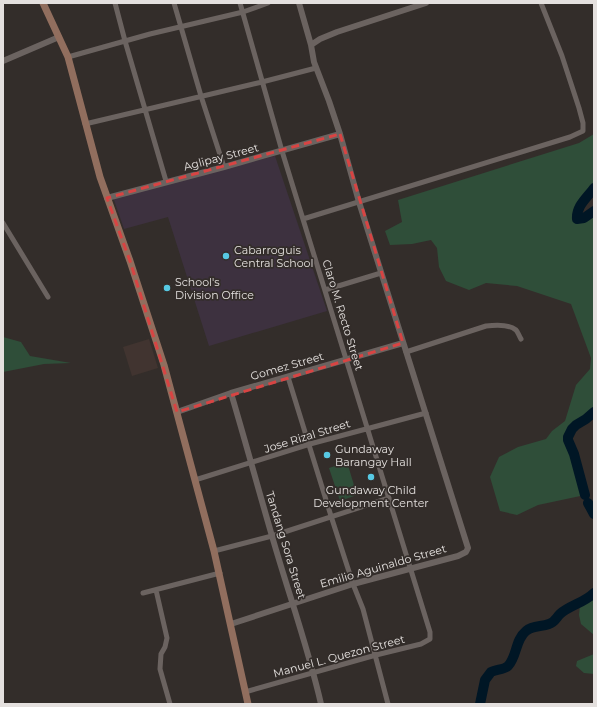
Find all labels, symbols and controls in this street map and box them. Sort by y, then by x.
street label: Aglipay Street [182,140,261,174]
place label: Cabarroguis Central School [234,243,313,270]
marker: Cabarroguis Central School [221,251,231,261]
street label: Claro M. Recto Street [319,258,367,373]
place label: School's Division Office [175,275,254,302]
marker: School's Division Office [162,283,172,293]
street label: Gomez Street [249,349,326,383]
street label: Jose Rizal Street [261,416,352,456]
place label: Gundaway Barangay Hall [335,442,412,469]
marker: Gundaway Barangay Hall [322,450,332,460]
marker: Gundaway Child Development Center [366,472,376,482]
place label: Gundaway Child Development Center [313,483,429,510]
street label: Tandang Sora Street [263,489,309,601]
street label: Emilio Aguinaldo Street [318,541,448,591]
street label: Manuel L. Quezon Street [272,632,407,680]

